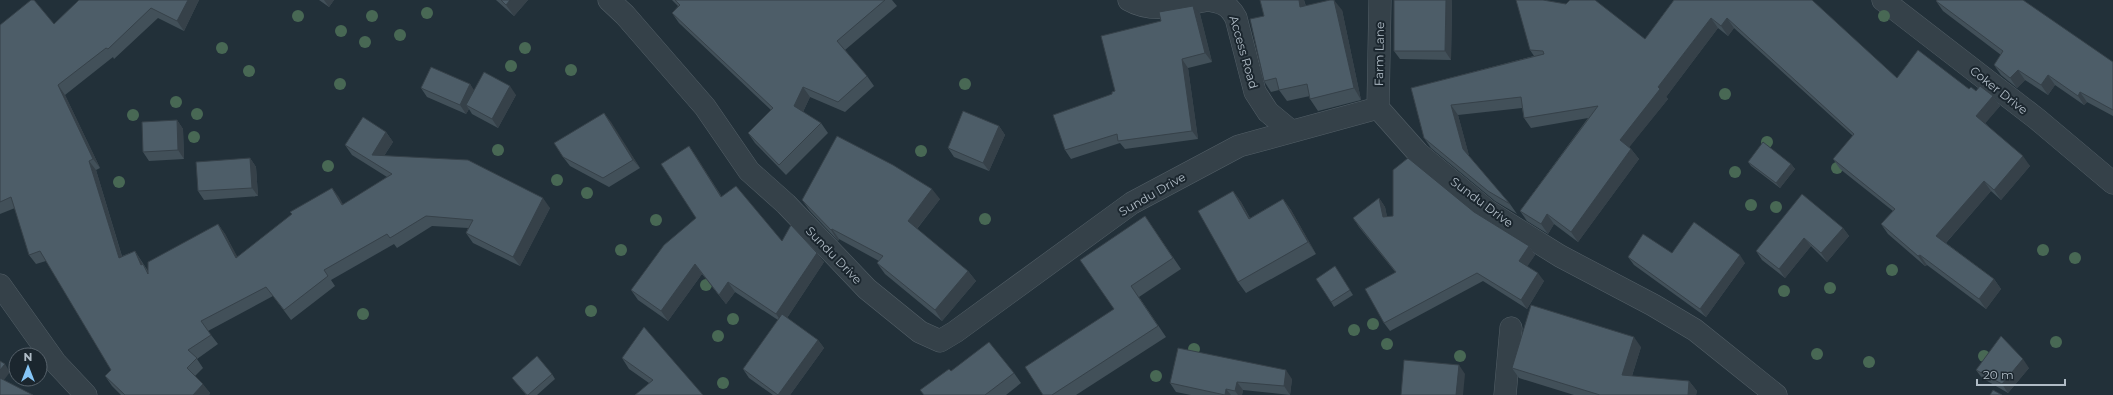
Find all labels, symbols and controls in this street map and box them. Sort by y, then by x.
street label: Access Road [1226,14,1262,90]
street label: Farm Lane [1371,22,1387,86]
street label: Coker Drive [1967,63,2031,117]
street label: Sundu Drive [1116,169,1188,219]
street label: Sundu Drive [1448,174,1516,230]
street label: Sundu Drive [803,223,865,287]
north arrow [8,347,48,387]
text: N [24,350,32,364]
scale bar [1977,361,2065,387]
text: 20 m [1983,367,2014,382]

